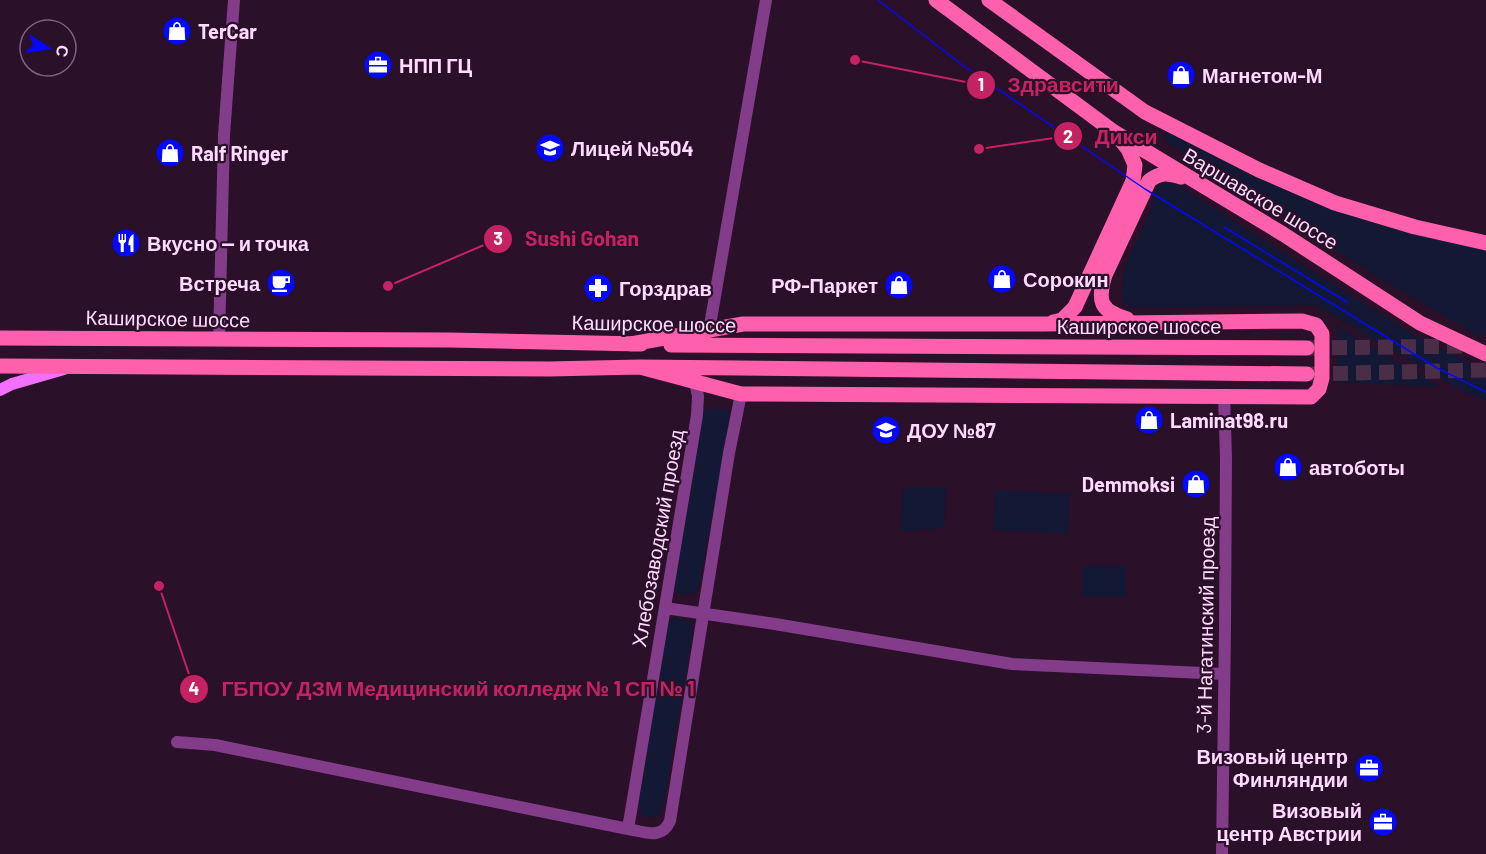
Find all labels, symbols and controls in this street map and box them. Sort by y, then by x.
shop icon: TerCar [161,15,193,47]
north arrow [18,18,78,78]
place label: TerCar [198,19,257,43]
text: С [53,44,74,59]
office icon: НПП ГЦ [362,49,394,81]
place label: НПП ГЦ [399,53,473,77]
shop icon: Магнетом-М [1165,59,1197,91]
place label: Магнетом-М [1202,63,1322,87]
callout: Здравсити [966,66,1131,105]
text: Здравсити [1007,71,1119,96]
text: 1 [978,73,984,95]
callout: Дикси [1053,117,1170,156]
text: Дикси [1095,123,1157,148]
text: 2 [1063,125,1073,147]
school or university icon: Лицей №504 [534,132,566,164]
place label: Лицей №504 [571,136,694,160]
shop icon: Ralf Ringer [154,137,186,169]
place label: Ralf Ringer [191,141,289,165]
street label: Варшавское шоссе [1179,142,1343,254]
callout: Sushi Gohan [483,219,651,258]
text: Sushi Gohan [525,225,639,250]
restaurant icon: Вкусно — и точка [110,227,142,259]
text: 3 [493,227,503,249]
place label: Вкусно — и точка [147,231,310,255]
shop icon: Сорокин [986,263,1018,295]
cafe icon: Встреча [265,267,297,299]
place label: Сорокин [1023,267,1108,291]
shop icon: РФ-Паркет [883,269,915,301]
place label: Встреча [179,271,261,295]
pharmacy icon: Горздрав [582,272,614,304]
place label: РФ-Паркет [771,273,878,297]
place label: Горздрав [619,276,712,300]
street label: Каширское шоссе [85,305,251,331]
street label: Каширское шоссе [571,310,737,336]
street label: Каширское шоссе [1057,314,1221,338]
shop icon: Laminat98.ru [1133,404,1165,436]
place label: Laminat98.ru [1170,408,1288,432]
school or university icon: ДОУ №87 [870,414,902,446]
place label: ДОУ №87 [907,418,996,442]
street label: Хлебозаводский проезд [626,427,688,649]
shop icon: автоботы [1272,451,1304,483]
place label: автоботы [1309,455,1405,479]
shop icon: Demmoksi [1180,468,1212,500]
place label: Demmoksi [1082,472,1175,496]
street label: 3-й Нагатинский проезд [1191,516,1219,734]
callout: ГБПОУ ДЗМ Медицинский колледж № 1 СП № 1 [179,670,706,709]
text: ГБПОУ ДЗМ Медицинский колледж № 1 СП № 1 [221,675,695,700]
text: 4 [189,677,200,699]
place label: Визовый центр Финляндии [1196,744,1348,791]
office icon: Визовый центр Финляндии [1353,752,1385,784]
place label: Визовый центр Австрии [1217,798,1362,845]
office icon: Визовый центр Австрии [1367,806,1399,838]

